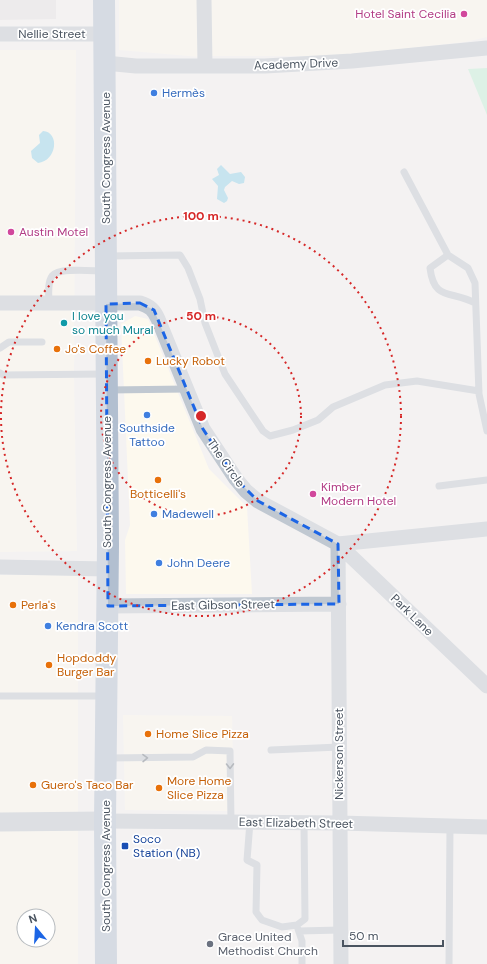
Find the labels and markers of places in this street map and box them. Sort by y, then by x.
place label: Hotel Saint Cecilia [355,6,456,22]
marker: Hotel Saint Cecilia [459,9,469,19]
place label: Hermès [162,85,205,101]
marker: Hermès [149,88,159,98]
place label: Austin Motel [19,224,88,240]
marker: Austin Motel [6,227,16,237]
place label: I love you so much Mural [72,308,153,338]
marker: I love you so much Mural [59,318,69,328]
place label: Jo's Coffee [65,341,126,357]
marker: Jo's Coffee [52,344,62,354]
place label: Lucky Robot [156,353,225,369]
marker: Lucky Robot [143,356,153,366]
centre of rings [194,409,208,423]
marker: Southside Tattoo [142,410,152,420]
place label: Southside Tattoo [119,420,175,450]
marker: Botticelli's [153,475,163,485]
place label: Kimber Modern Hotel [321,479,396,509]
place label: Botticelli's [130,486,186,502]
marker: Kimber Modern Hotel [308,489,318,499]
place label: Madewell [162,506,214,522]
marker: Madewell [149,509,159,519]
place label: John Deere [167,555,230,571]
marker: John Deere [154,558,164,568]
place label: Perla's [21,597,56,613]
marker: Perla's [8,600,18,610]
place label: Kendra Scott [56,618,128,634]
marker: Kendra Scott [43,621,53,631]
place label: Hopdoddy Burger Bar [57,650,116,680]
marker: Hopdoddy Burger Bar [44,660,54,670]
place label: Home Slice Pizza [156,726,249,742]
marker: Home Slice Pizza [143,729,153,739]
place label: More Home Slice Pizza [167,773,231,803]
place label: Guero's Taco Bar [41,777,134,793]
marker: Guero's Taco Bar [28,780,38,790]
marker: More Home Slice Pizza [154,783,164,793]
place label: Soco Station (NB) [133,831,200,861]
marker: Soco Station (NB) [120,841,130,851]
place label: Grace United Methodist Church [218,929,318,959]
marker: Grace United Methodist Church [205,939,215,949]

